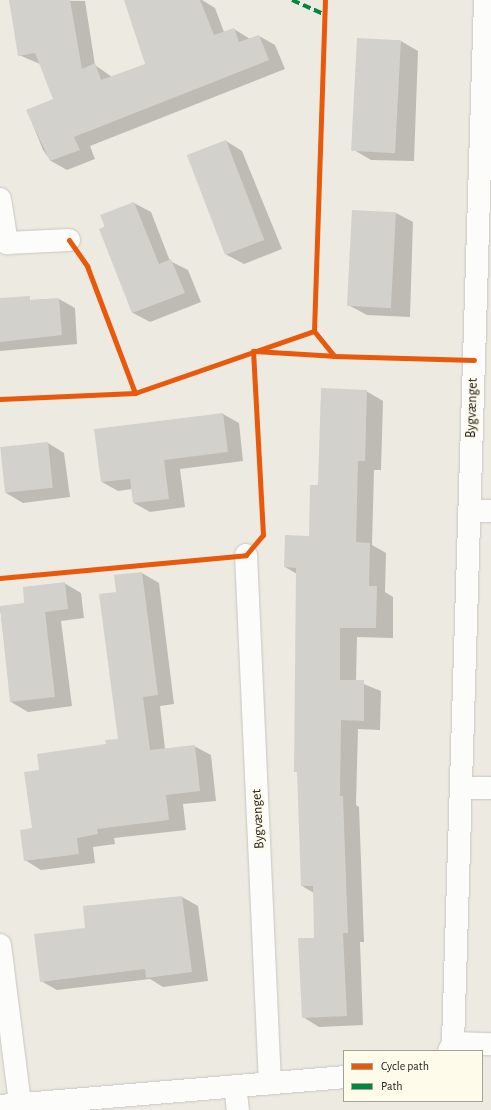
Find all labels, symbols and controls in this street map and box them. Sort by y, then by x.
street label: Bygvænget [463,378,481,438]
street label: Bygvænget [248,789,268,849]
legend [343,1050,483,1102]
text: Cycle path [381,1060,429,1072]
text: Path [381,1080,403,1092]

